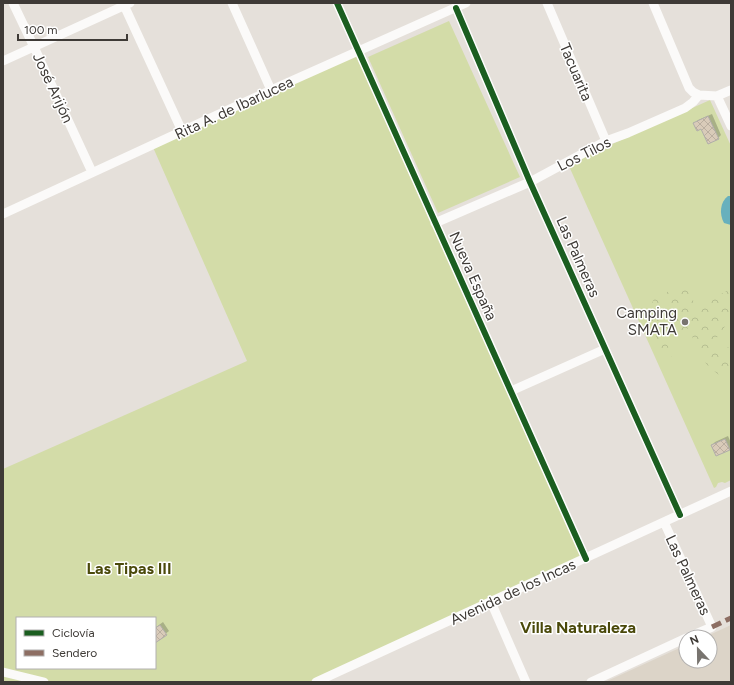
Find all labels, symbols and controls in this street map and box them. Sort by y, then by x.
scale bar [18,16,127,42]
text: 100 m [24,23,58,37]
street label: Tacuarita [556,40,596,104]
street label: José Arijón [29,50,77,126]
street label: Rita A. de Ibarlucea [172,73,296,143]
street label: Los Tilos [554,133,614,175]
street label: Las Palmeras [552,214,604,300]
street label: Nueva España [445,229,501,323]
place label: Camping SMATA [616,304,677,339]
marker: Camping SMATA [680,317,690,327]
street label: Las Palmeras [662,532,714,618]
street label: Avenida de los Incas [447,555,579,629]
district label: Las Tipas III [86,559,172,578]
legend [16,617,156,669]
district label: Villa Naturaleza [520,618,636,637]
text: Ciclovía [52,626,95,640]
north arrow [678,629,718,669]
text: N [688,633,701,648]
text: Sendero [52,646,97,660]

